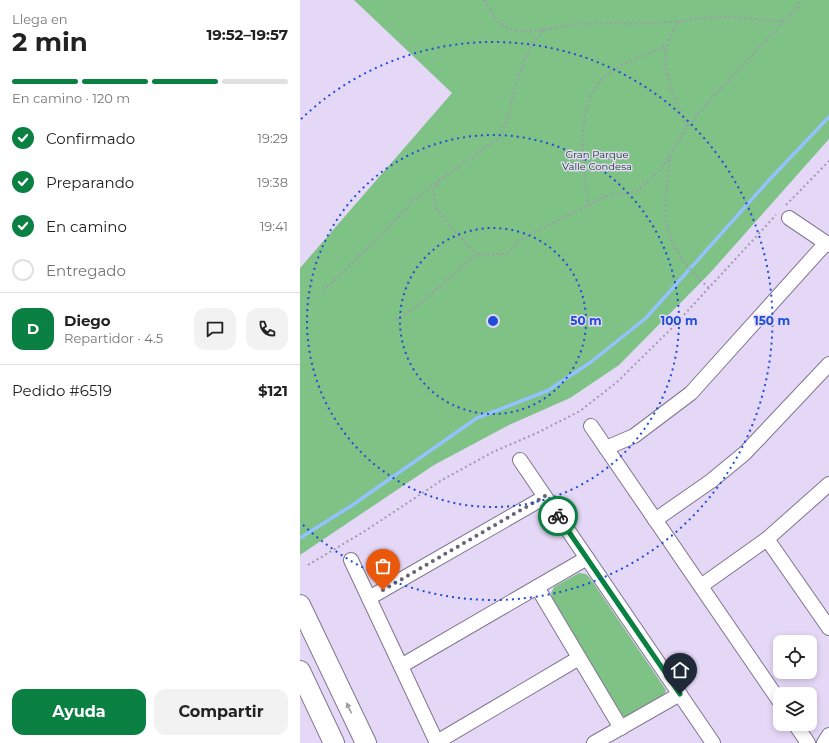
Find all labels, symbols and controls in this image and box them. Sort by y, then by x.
text: Llega en [12,11,68,27]
text: 19:52–19:57 [206,25,288,44]
text: 2 min [12,26,88,58]
text: En camino · 120 m [12,90,130,106]
icon: check [12,127,34,149]
text: Confirmado [46,129,135,148]
text: 19:29 [257,130,288,146]
park label: Gran Parque Valle Condesa [562,148,632,173]
icon: check [12,171,34,193]
text: Preparando [46,173,134,192]
text: 19:38 [257,174,288,190]
icon: check [12,215,34,237]
text: En camino [46,217,127,236]
text: 19:41 [260,218,288,234]
text: Entregado [46,261,126,280]
button: chat [194,308,236,350]
button: phone [246,308,288,350]
text: Diego [64,311,111,330]
text: 50 m [570,313,602,328]
text: 100 m [661,313,697,328]
text: 150 m [754,313,790,328]
centre of rings [486,314,500,328]
text: D [27,319,39,338]
text: Repartidor · 4.5 [64,330,163,346]
text: Pedido #6519 [12,381,112,400]
text: $121 [258,381,288,400]
courier [538,496,578,536]
icon: bike [547,505,569,527]
pin [366,549,400,590]
icon: bag [372,555,394,577]
map controls [773,635,817,731]
button: locate [773,635,817,679]
pin [663,653,697,694]
icon: home [669,659,691,681]
button: layers [773,687,817,731]
button: Ayuda [12,689,146,735]
button: Compartir [154,689,288,735]
one-way arrow [346,702,352,713]

